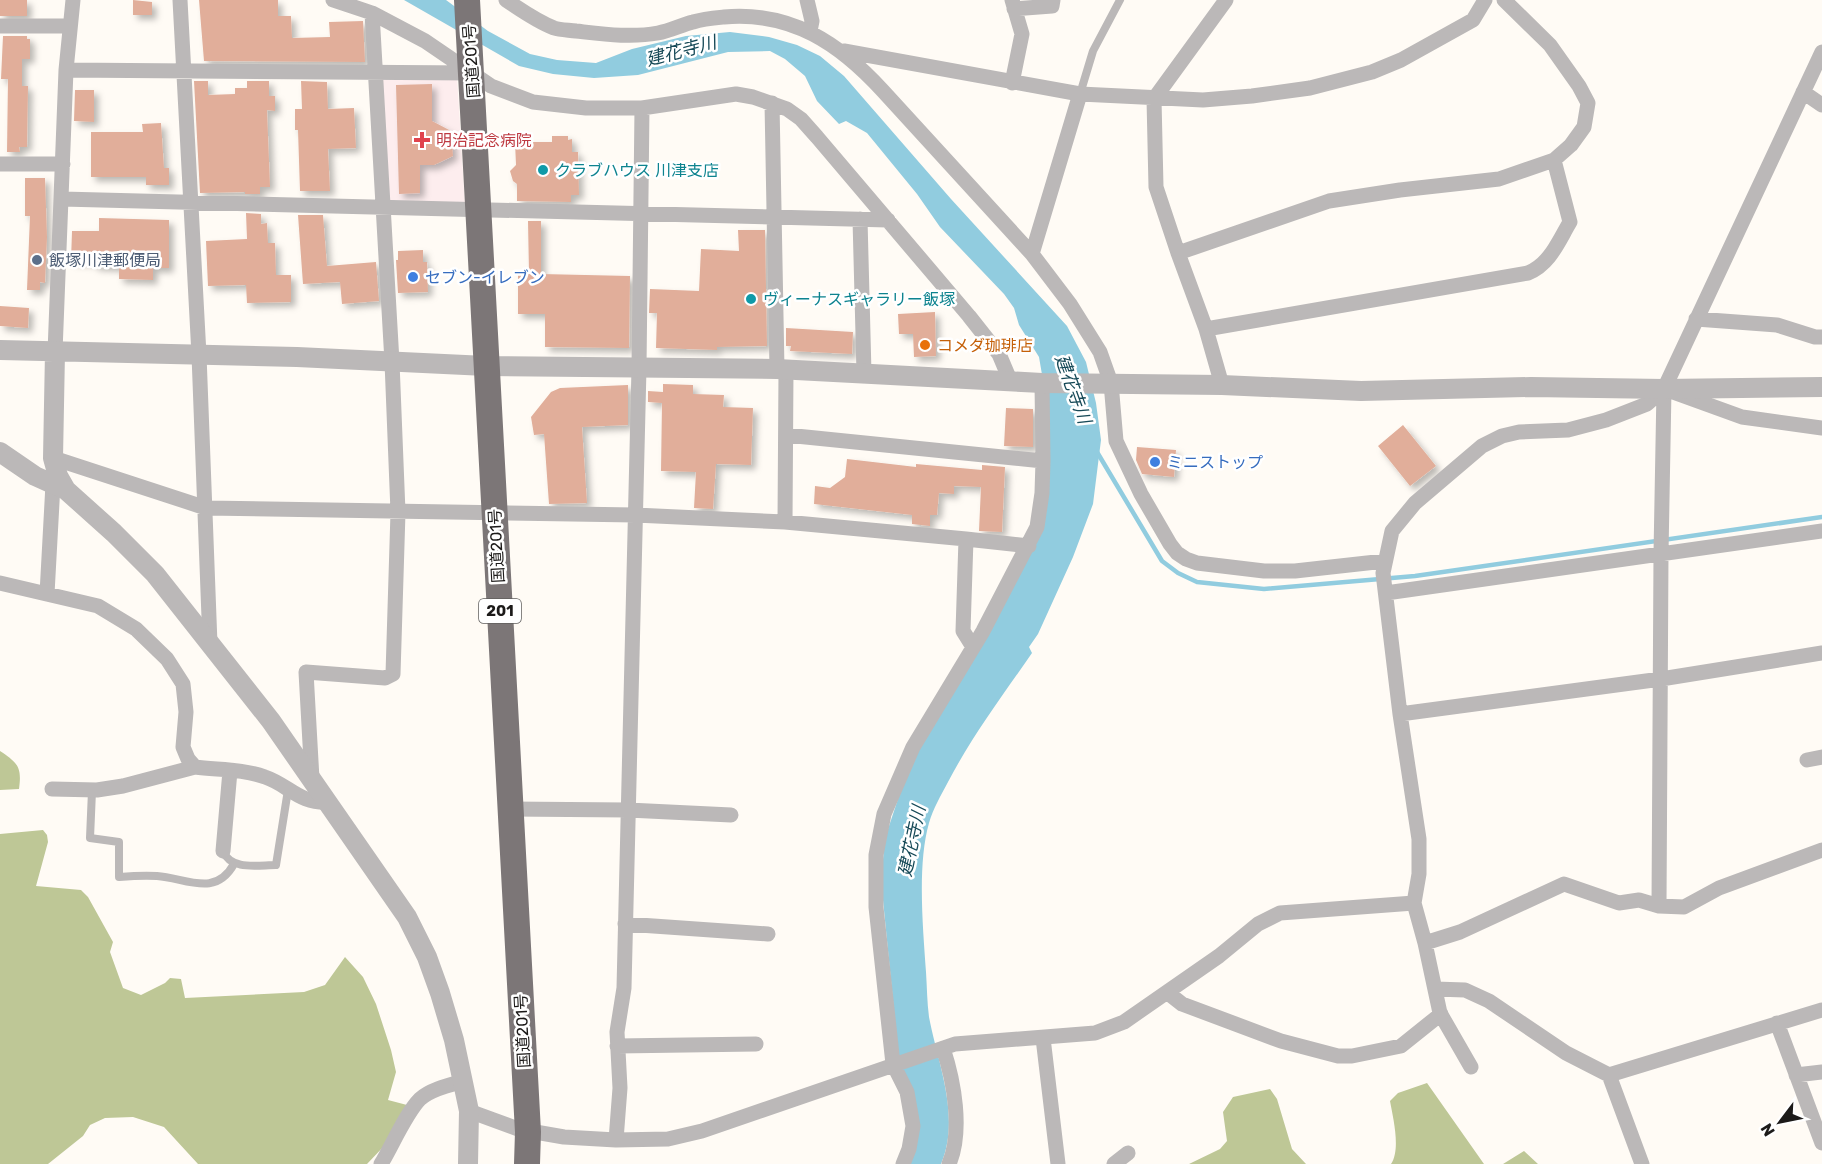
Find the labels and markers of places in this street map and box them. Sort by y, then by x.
marker: 明治記念病院 [413,131,431,149]
place label: 明治記念病院 [436,131,532,150]
place label: クラブハウス 川津支店 [555,161,719,180]
marker: クラブハウス 川津支店 [536,163,550,177]
place label: 飯塚川津郵便局 [49,251,161,270]
marker: 飯塚川津郵便局 [30,253,44,267]
place label: セブン-イレブン [425,268,545,287]
marker: セブン-イレブン [406,270,420,284]
place label: ヴィーナスギャラリー飯塚 [763,290,955,309]
marker: ヴィーナスギャラリー飯塚 [744,292,758,306]
place label: コメダ珈琲店 [937,336,1033,355]
marker: コメダ珈琲店 [918,338,932,352]
place label: ミニストップ [1167,453,1263,472]
marker: ミニストップ [1148,455,1162,469]

